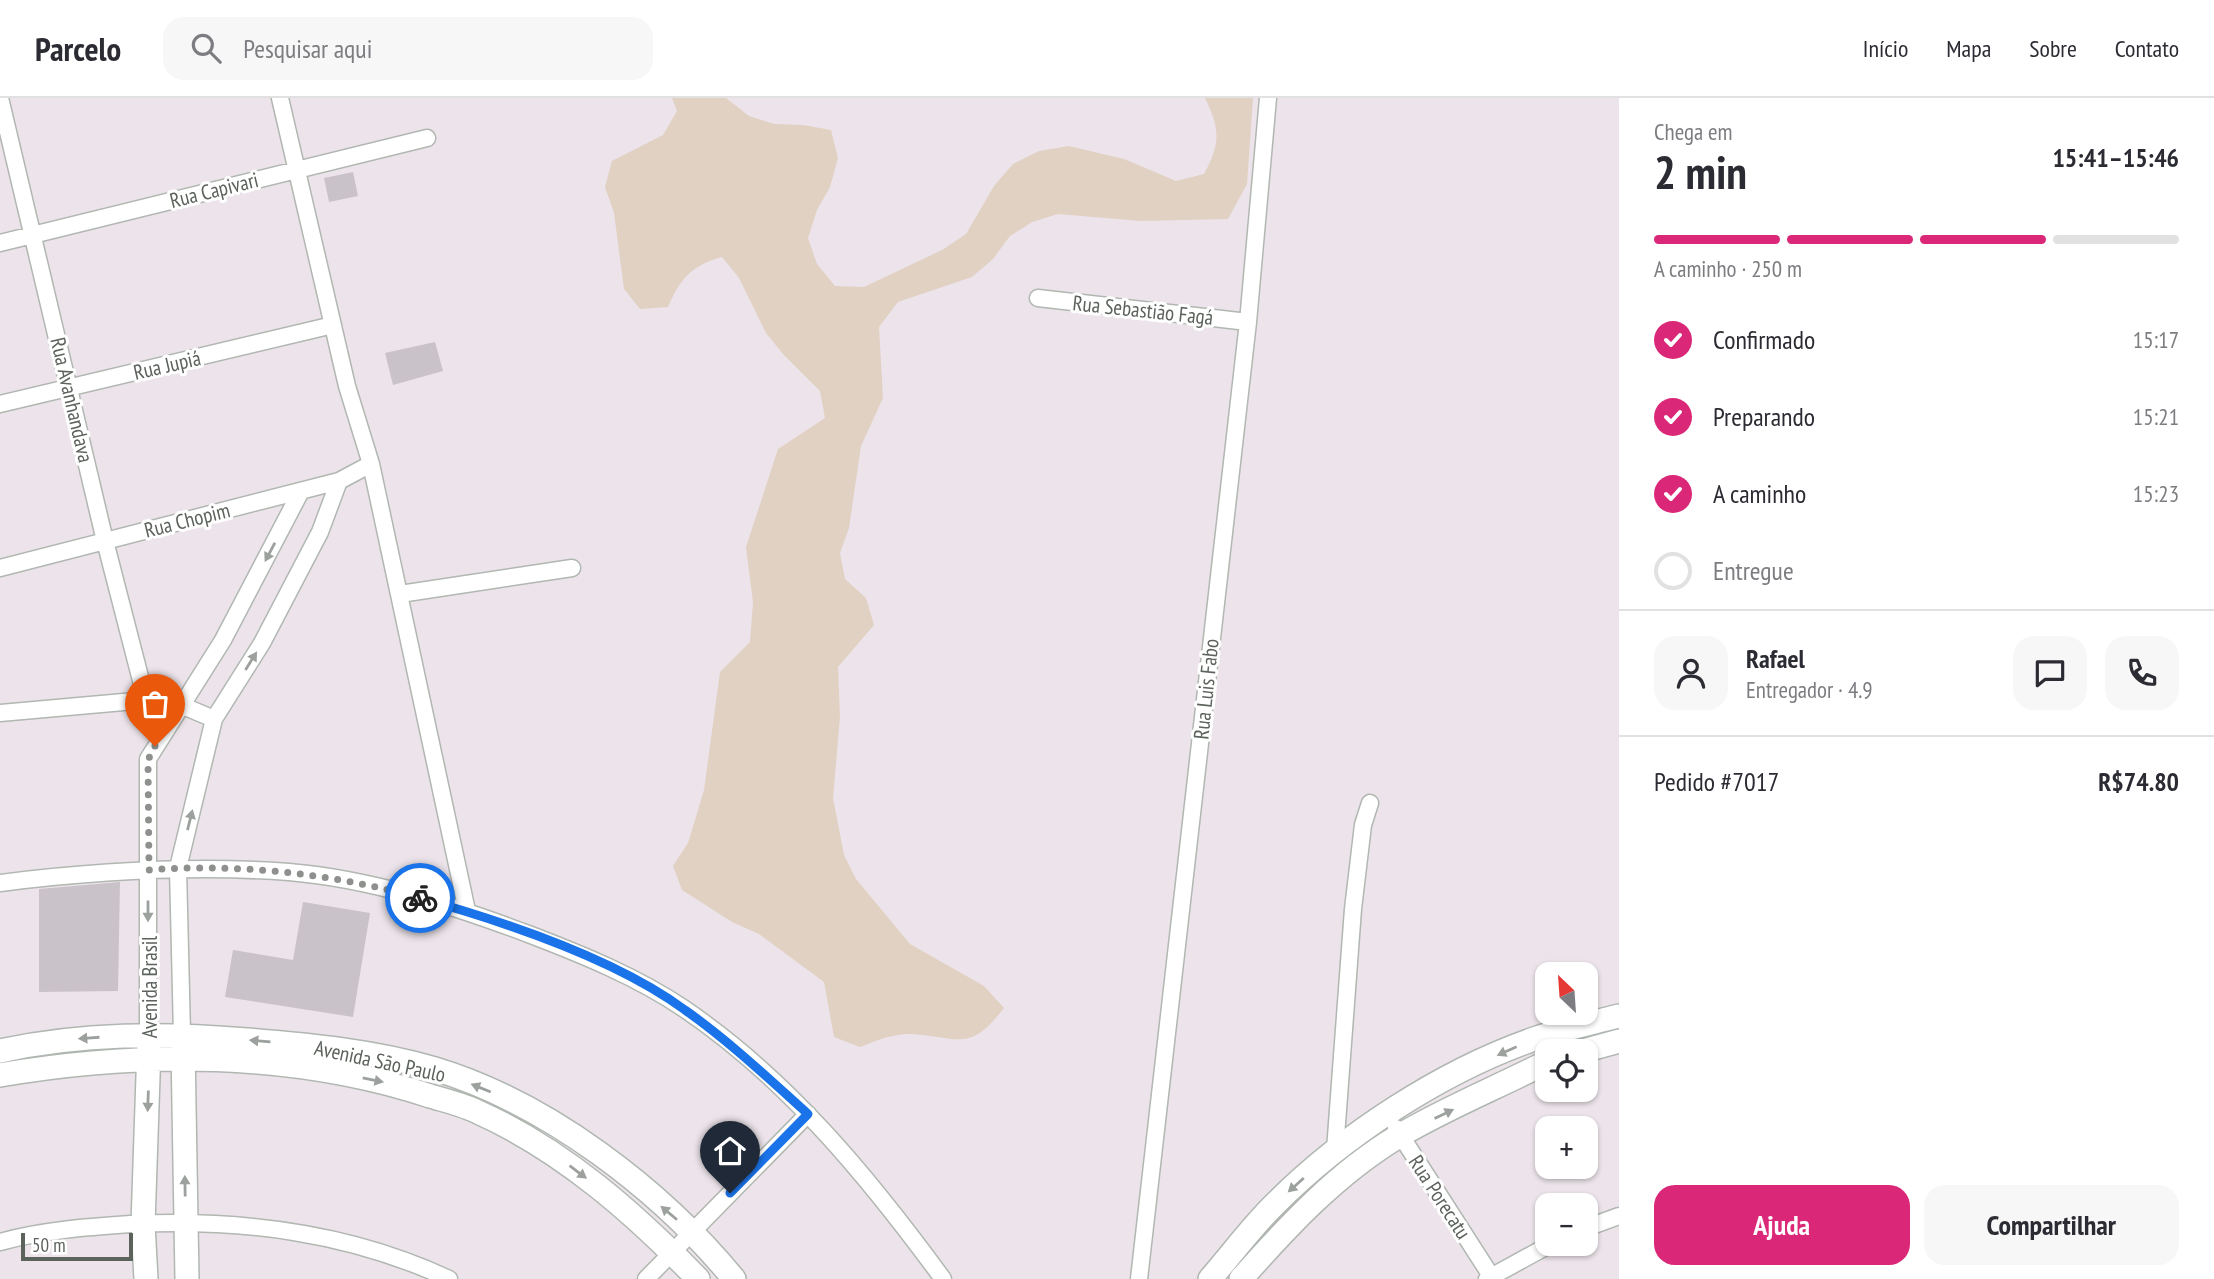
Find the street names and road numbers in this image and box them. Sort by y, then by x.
street label: Rua Capivari [167,166,261,214]
street label: Rua Sebastião Fagá [1071,289,1215,331]
street label: Rua Avanhandava [45,335,99,465]
street label: Rua Jupiá [131,344,203,386]
street label: Rua Chopim [141,496,233,544]
street label: Rua Luis Fabo [1187,637,1225,741]
street label: Avenida Brasil [136,936,163,1038]
street label: Avenida São Paulo [312,1034,448,1088]
street label: Rua Porecatu [1403,1150,1477,1244]

